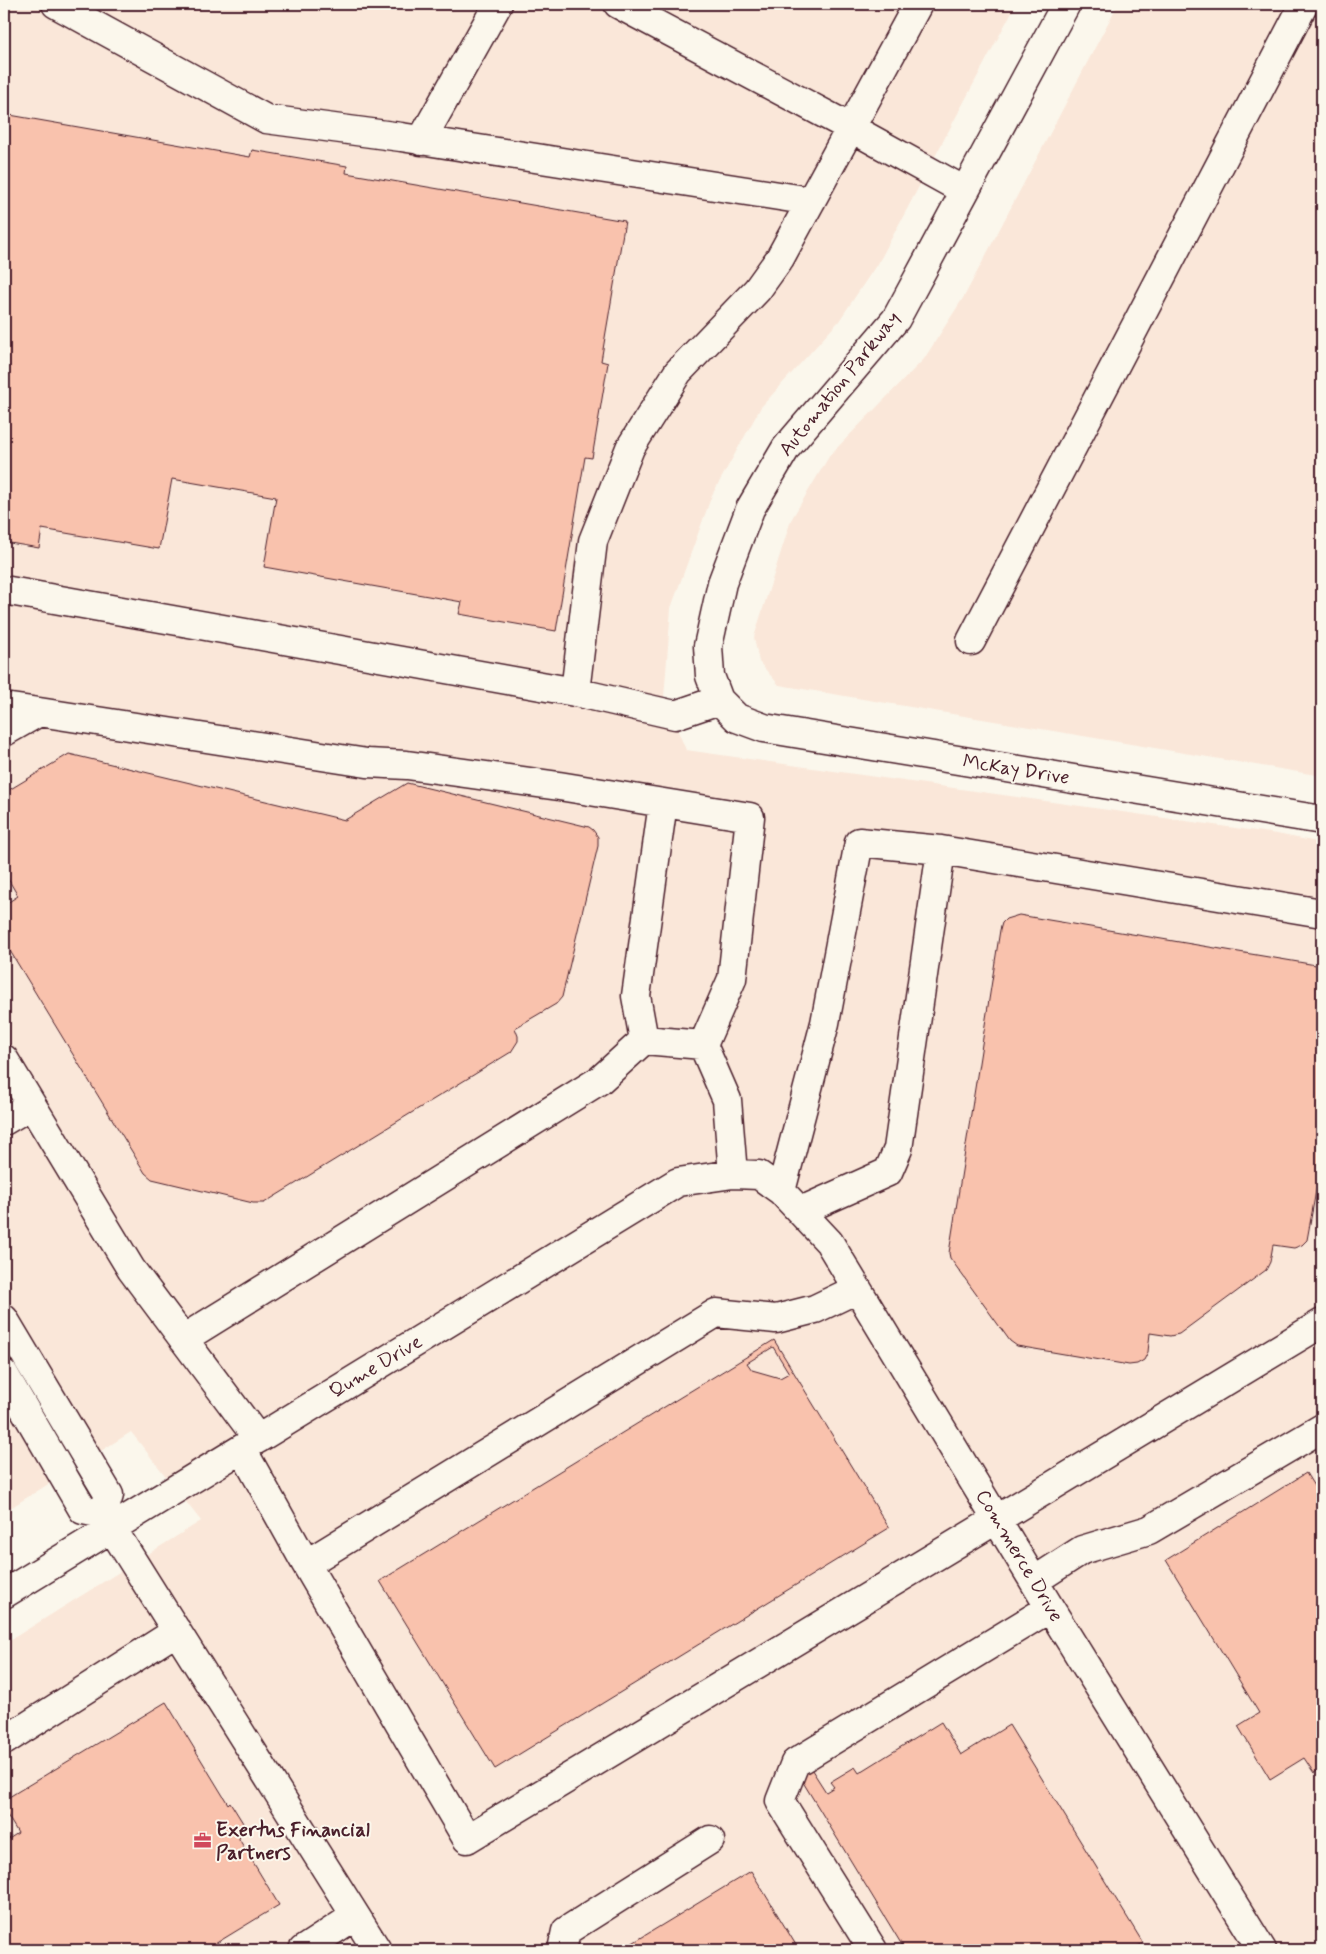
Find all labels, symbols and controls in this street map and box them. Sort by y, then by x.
street label: Automation Parkway [773,306,907,462]
street label: McKay Drive [961,748,1071,792]
street label: Qume Drive [324,1329,428,1405]
street label: Commerce Drive [969,1485,1069,1627]
place label: Exertus Financial Partners [216,1817,370,1867]
office icon: Exertus Financial Partners [192,1831,212,1851]

